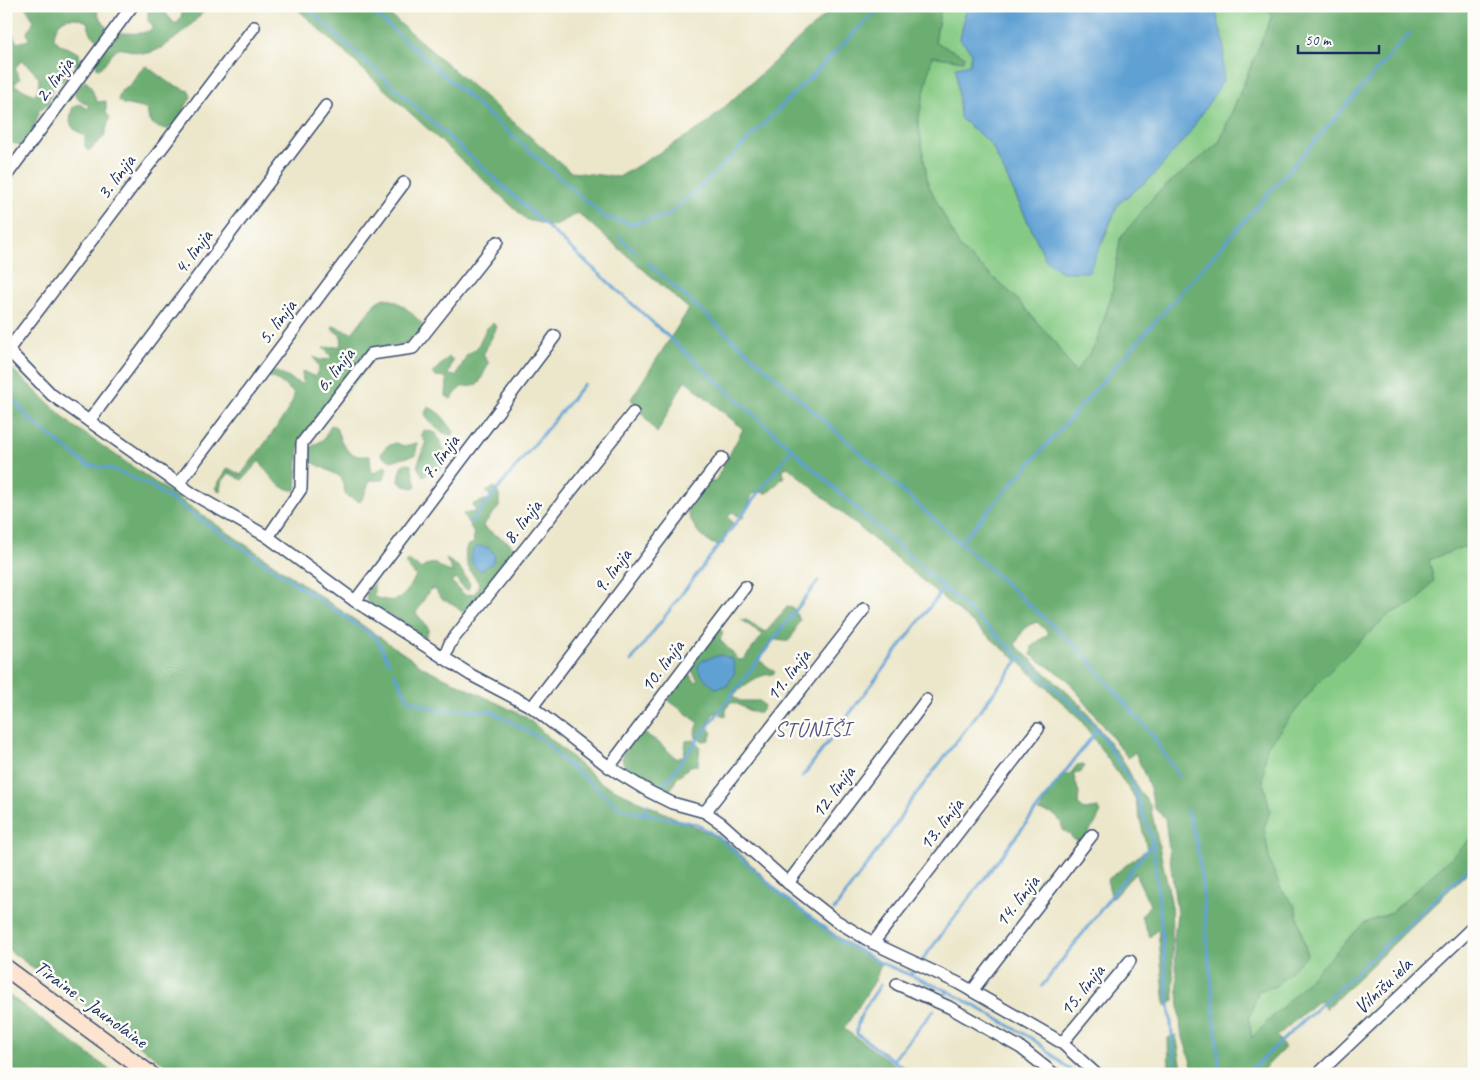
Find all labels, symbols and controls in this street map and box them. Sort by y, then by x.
scale bar [1298,22,1379,54]
text: 50 m [1305,31,1332,50]
street label: 2. līnija [29,51,80,107]
street label: 3. līnija [91,148,142,204]
street label: 4. līnija [168,223,219,279]
street label: 5. līnija [252,293,303,349]
street label: 6. līnija [310,341,361,397]
street label: 7. līnija [415,428,466,484]
street label: 8. līnija [497,493,548,549]
street label: 9. līnija [587,542,638,598]
street label: 10. līnija [634,633,691,697]
street label: 11. līnija [760,643,817,706]
district label: STŪNĪŠI [775,716,855,742]
street label: 12. līnija [805,759,862,823]
street label: 13. līnija [913,792,970,855]
street label: 14. līnija [989,869,1046,932]
street label: Vilnīšu iela [1349,951,1418,1020]
street label: Tīraine - Jaunolaine [30,955,154,1054]
street label: 15. līnija [1054,958,1111,1021]

